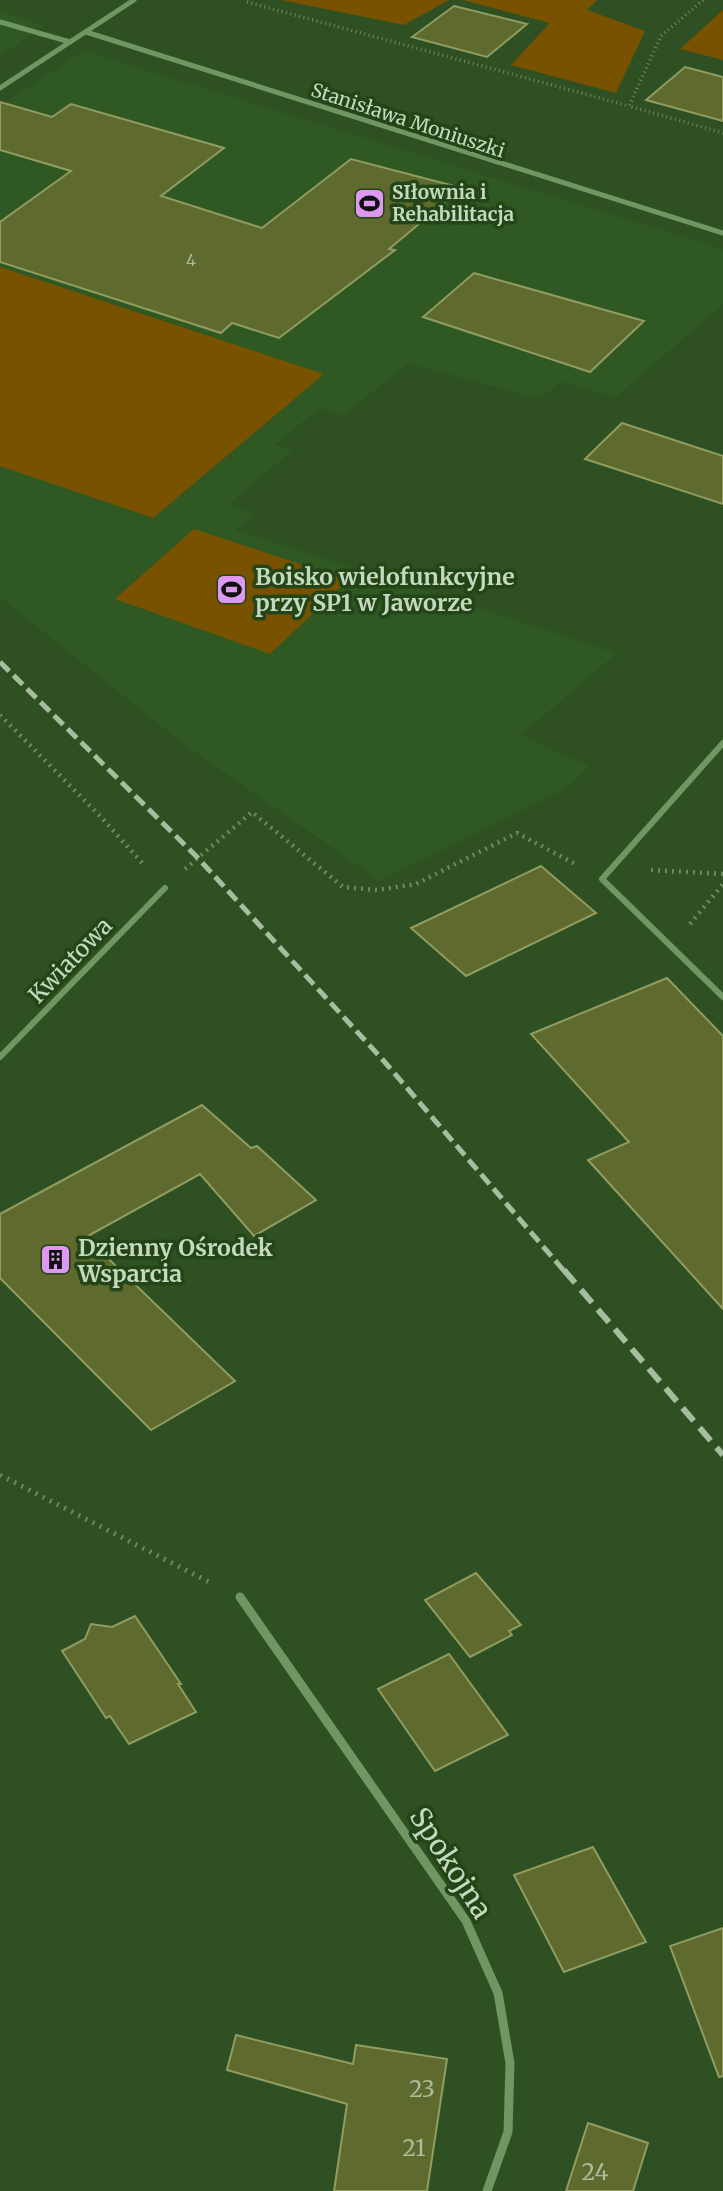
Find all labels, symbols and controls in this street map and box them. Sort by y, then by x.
street label: Stanisława Moniuszki [308,77,508,163]
place label: SIłownia i Rehabilitacja [392,180,515,226]
sports icon: SIłownia i Rehabilitacja [352,186,386,220]
house number: 4 [186,250,196,270]
place label: Boisko wielofunkcyjne przy SP1 w Jaworze [255,562,515,617]
sports icon: Boisko wielofunkcyjne przy SP1 w Jaworze [215,572,249,606]
street label: Kwiatowa [22,911,118,1009]
place label: Dzienny Ośrodek Wsparcia [77,1233,273,1288]
building icon: Dzienny Ośrodek Wsparcia [38,1243,72,1277]
street label: Spokojna [402,1801,500,1925]
house number: 23 [409,2074,435,2103]
house number: 21 [402,2133,426,2162]
house number: 24 [581,2157,609,2186]

